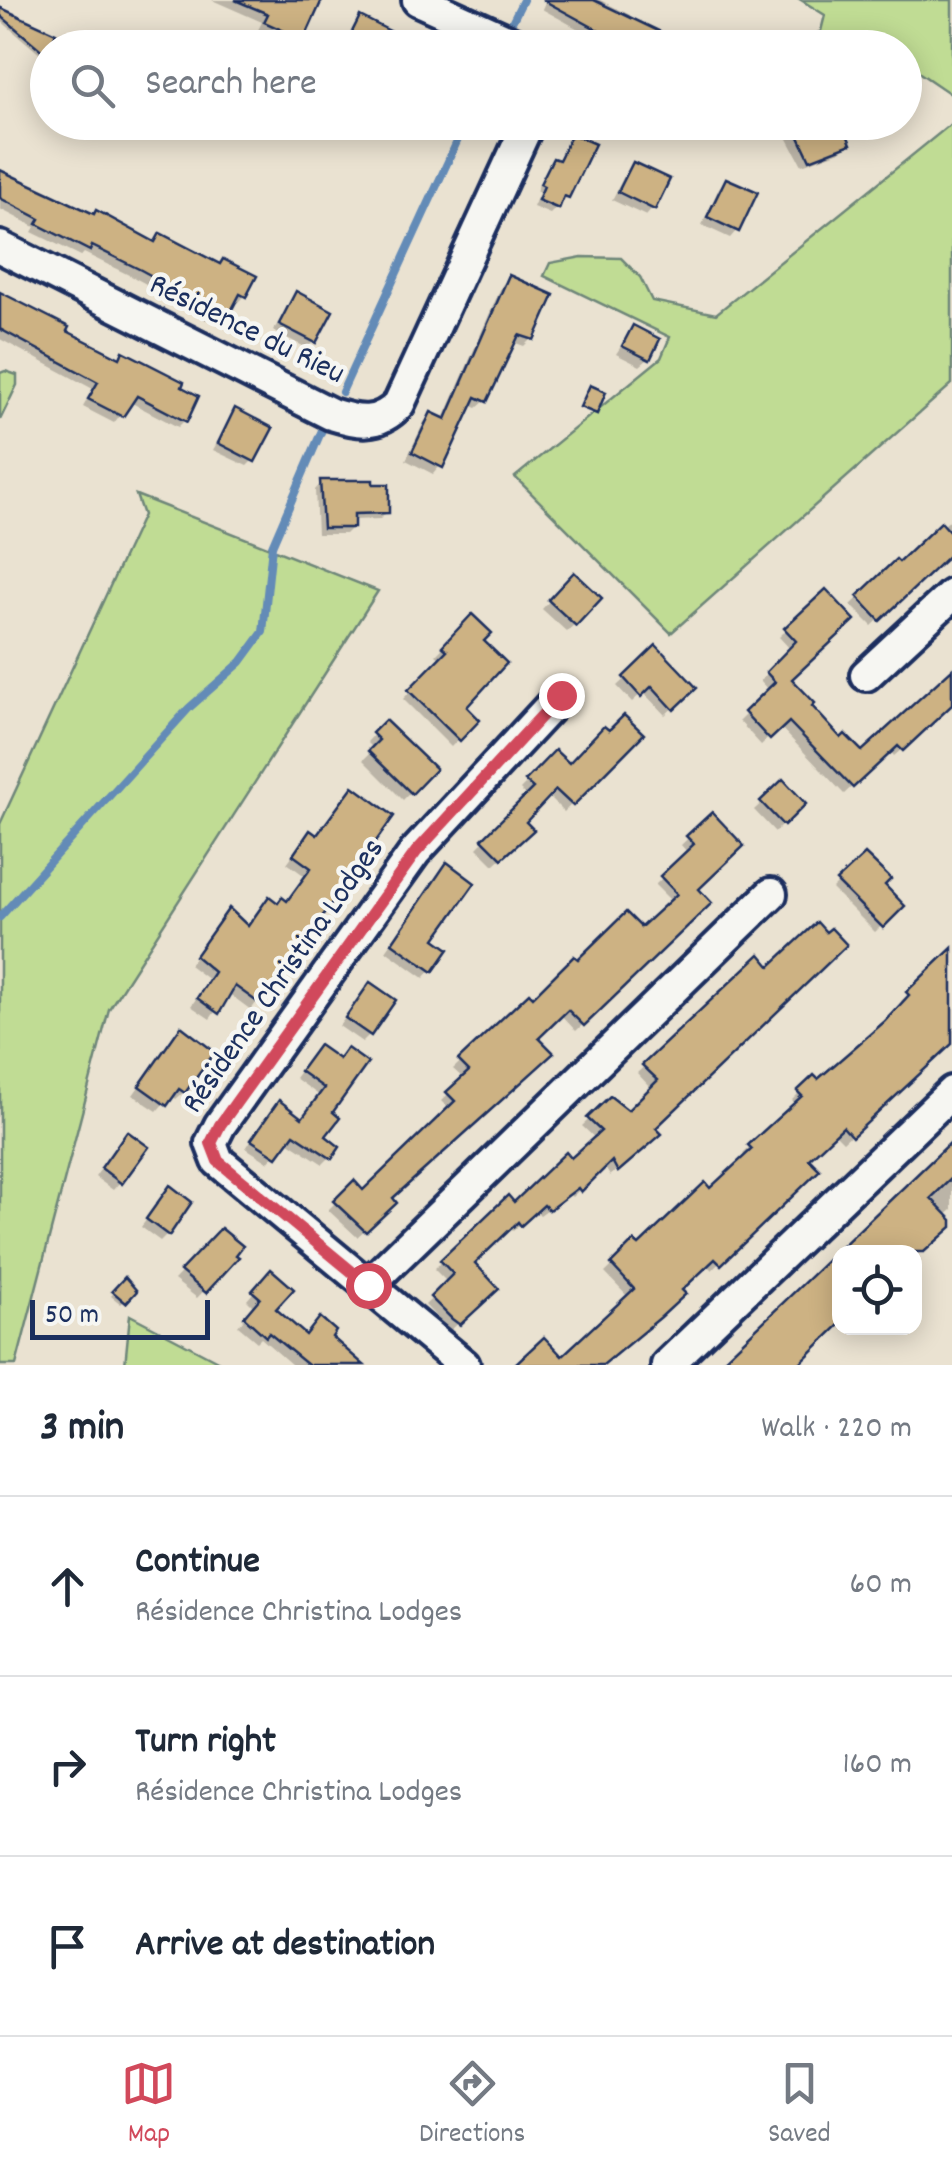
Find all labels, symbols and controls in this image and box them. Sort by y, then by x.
search box [30,30,922,140]
icon: search [65,58,120,113]
text: Search here [145,58,317,113]
street label: Résidence du Rieu [141,264,351,398]
route end [539,673,585,719]
street label: Résidence Christina Lodges [172,830,398,1124]
map controls [832,1245,922,1335]
button: locate [832,1245,922,1335]
route start [346,1263,392,1309]
scale bar [30,1295,210,1340]
text: 50 m [45,1297,99,1337]
text: 3 min [40,1400,124,1460]
text: Walk · 220 m [761,1407,912,1453]
text: Continue [135,1536,260,1591]
icon: ahead [40,1559,95,1614]
text: 60 m [850,1563,912,1609]
text: Résidence Christina Lodges [135,1591,462,1637]
text: Turn right [135,1716,276,1771]
icon: right [40,1739,95,1794]
text: 160 m [843,1743,912,1789]
text: Résidence Christina Lodges [135,1771,462,1817]
icon: arrive [40,1919,95,1974]
text: Arrive at destination [135,1919,435,1974]
tab: Map [121,2056,176,2156]
tab: Directions [419,2056,525,2156]
tab: Saved [768,2056,831,2156]

